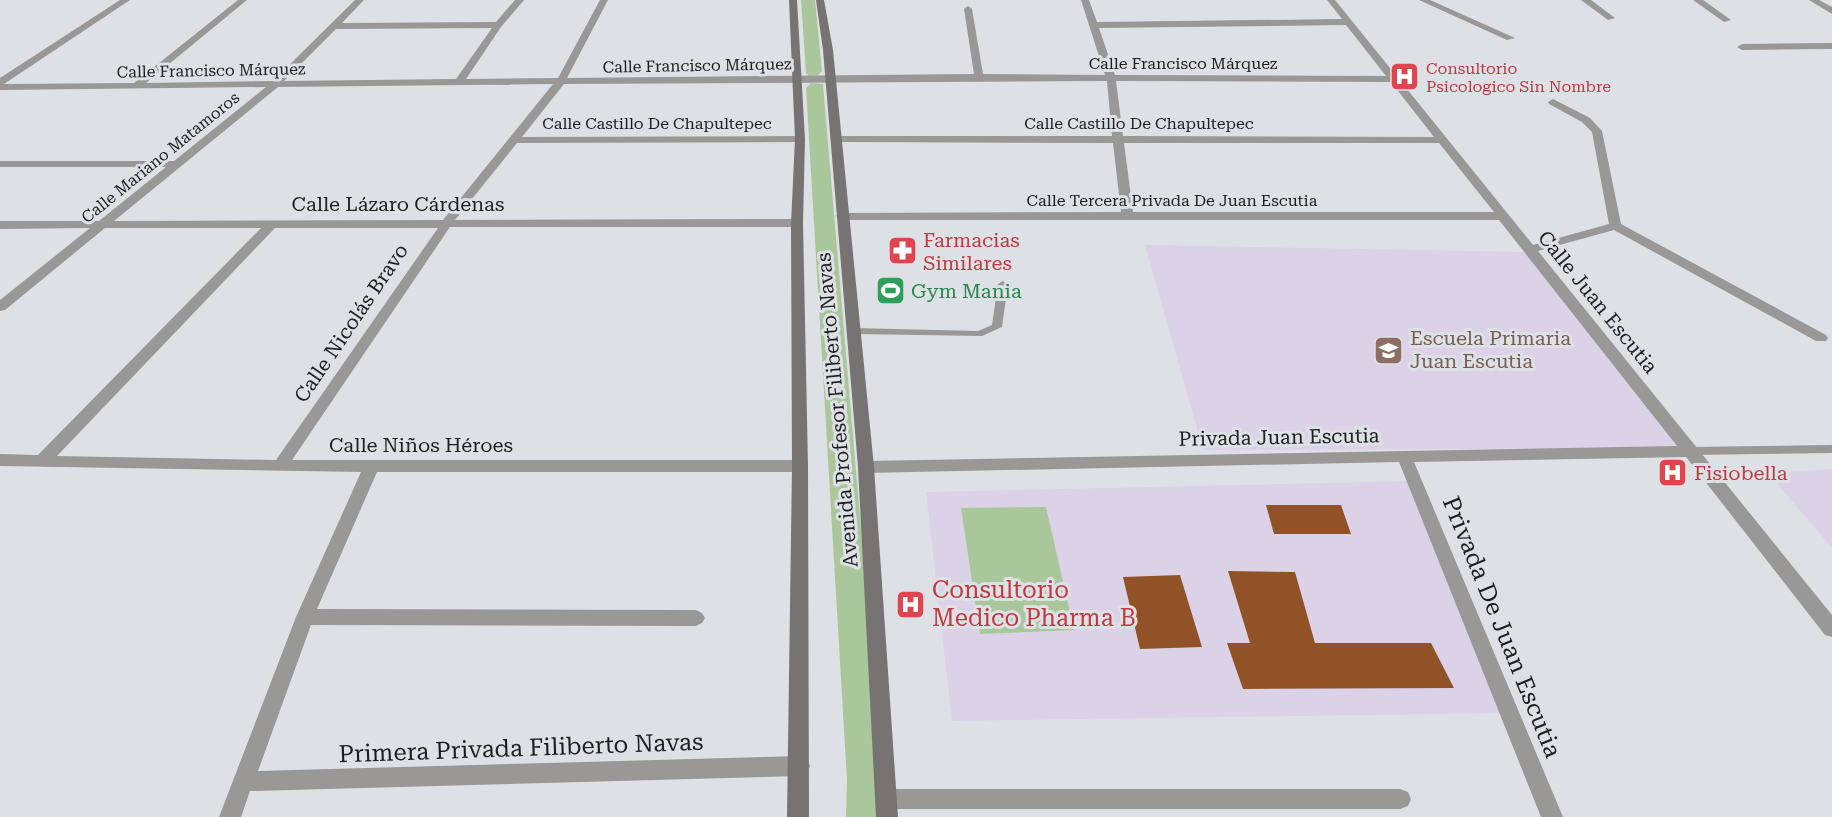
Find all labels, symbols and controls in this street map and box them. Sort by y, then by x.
street label: Calle Francisco Márquez [602,54,792,77]
street label: Calle Francisco Márquez [1089,54,1278,73]
street label: Calle Francisco Márquez [116,59,306,82]
place label: Consultorio Psicologico Sin Nombre [1426,59,1611,96]
hospital icon: Consultorio Psicologico Sin Nombre [1389,61,1421,93]
street label: Calle Mariano Matamoros [78,88,243,227]
street label: Calle Castillo De Chapultepec [542,114,772,133]
street label: Calle Castillo De Chapultepec [1024,114,1254,133]
street label: Calle Tercera Privada De Juan Escutia [1027,191,1318,210]
street label: Calle Lázaro Cárdenas [292,192,504,216]
street label: Calle Juan Escutia [1533,226,1663,378]
place label: Farmacias Similares [923,228,1020,275]
pharmacy icon: Farmacias Similares [886,235,918,267]
street label: Calle Nicolás Bravo [289,239,413,407]
street label: Avenida Profesor Filiberto Navas [811,252,863,568]
sports icon: Gym Mania [874,275,906,307]
place label: Gym Mania [911,279,1022,303]
place label: Escuela Primaria Juan Escutia [1410,326,1571,373]
school or university icon: Escuela Primaria Juan Escutia [1373,334,1405,366]
street label: Privada Juan Escutia [1178,423,1380,451]
street label: Calle Niños Héroes [329,433,513,457]
hospital icon: Fisiobella [1657,457,1689,489]
place label: Fisiobella [1694,461,1788,485]
street label: Privada De Juan Escutia [1437,492,1567,762]
place label: Consultorio Medico Pharma B [932,576,1136,632]
hospital icon: Consultorio Medico Pharma B [895,588,927,620]
street label: Primera Privada Filiberto Navas [338,728,704,768]

